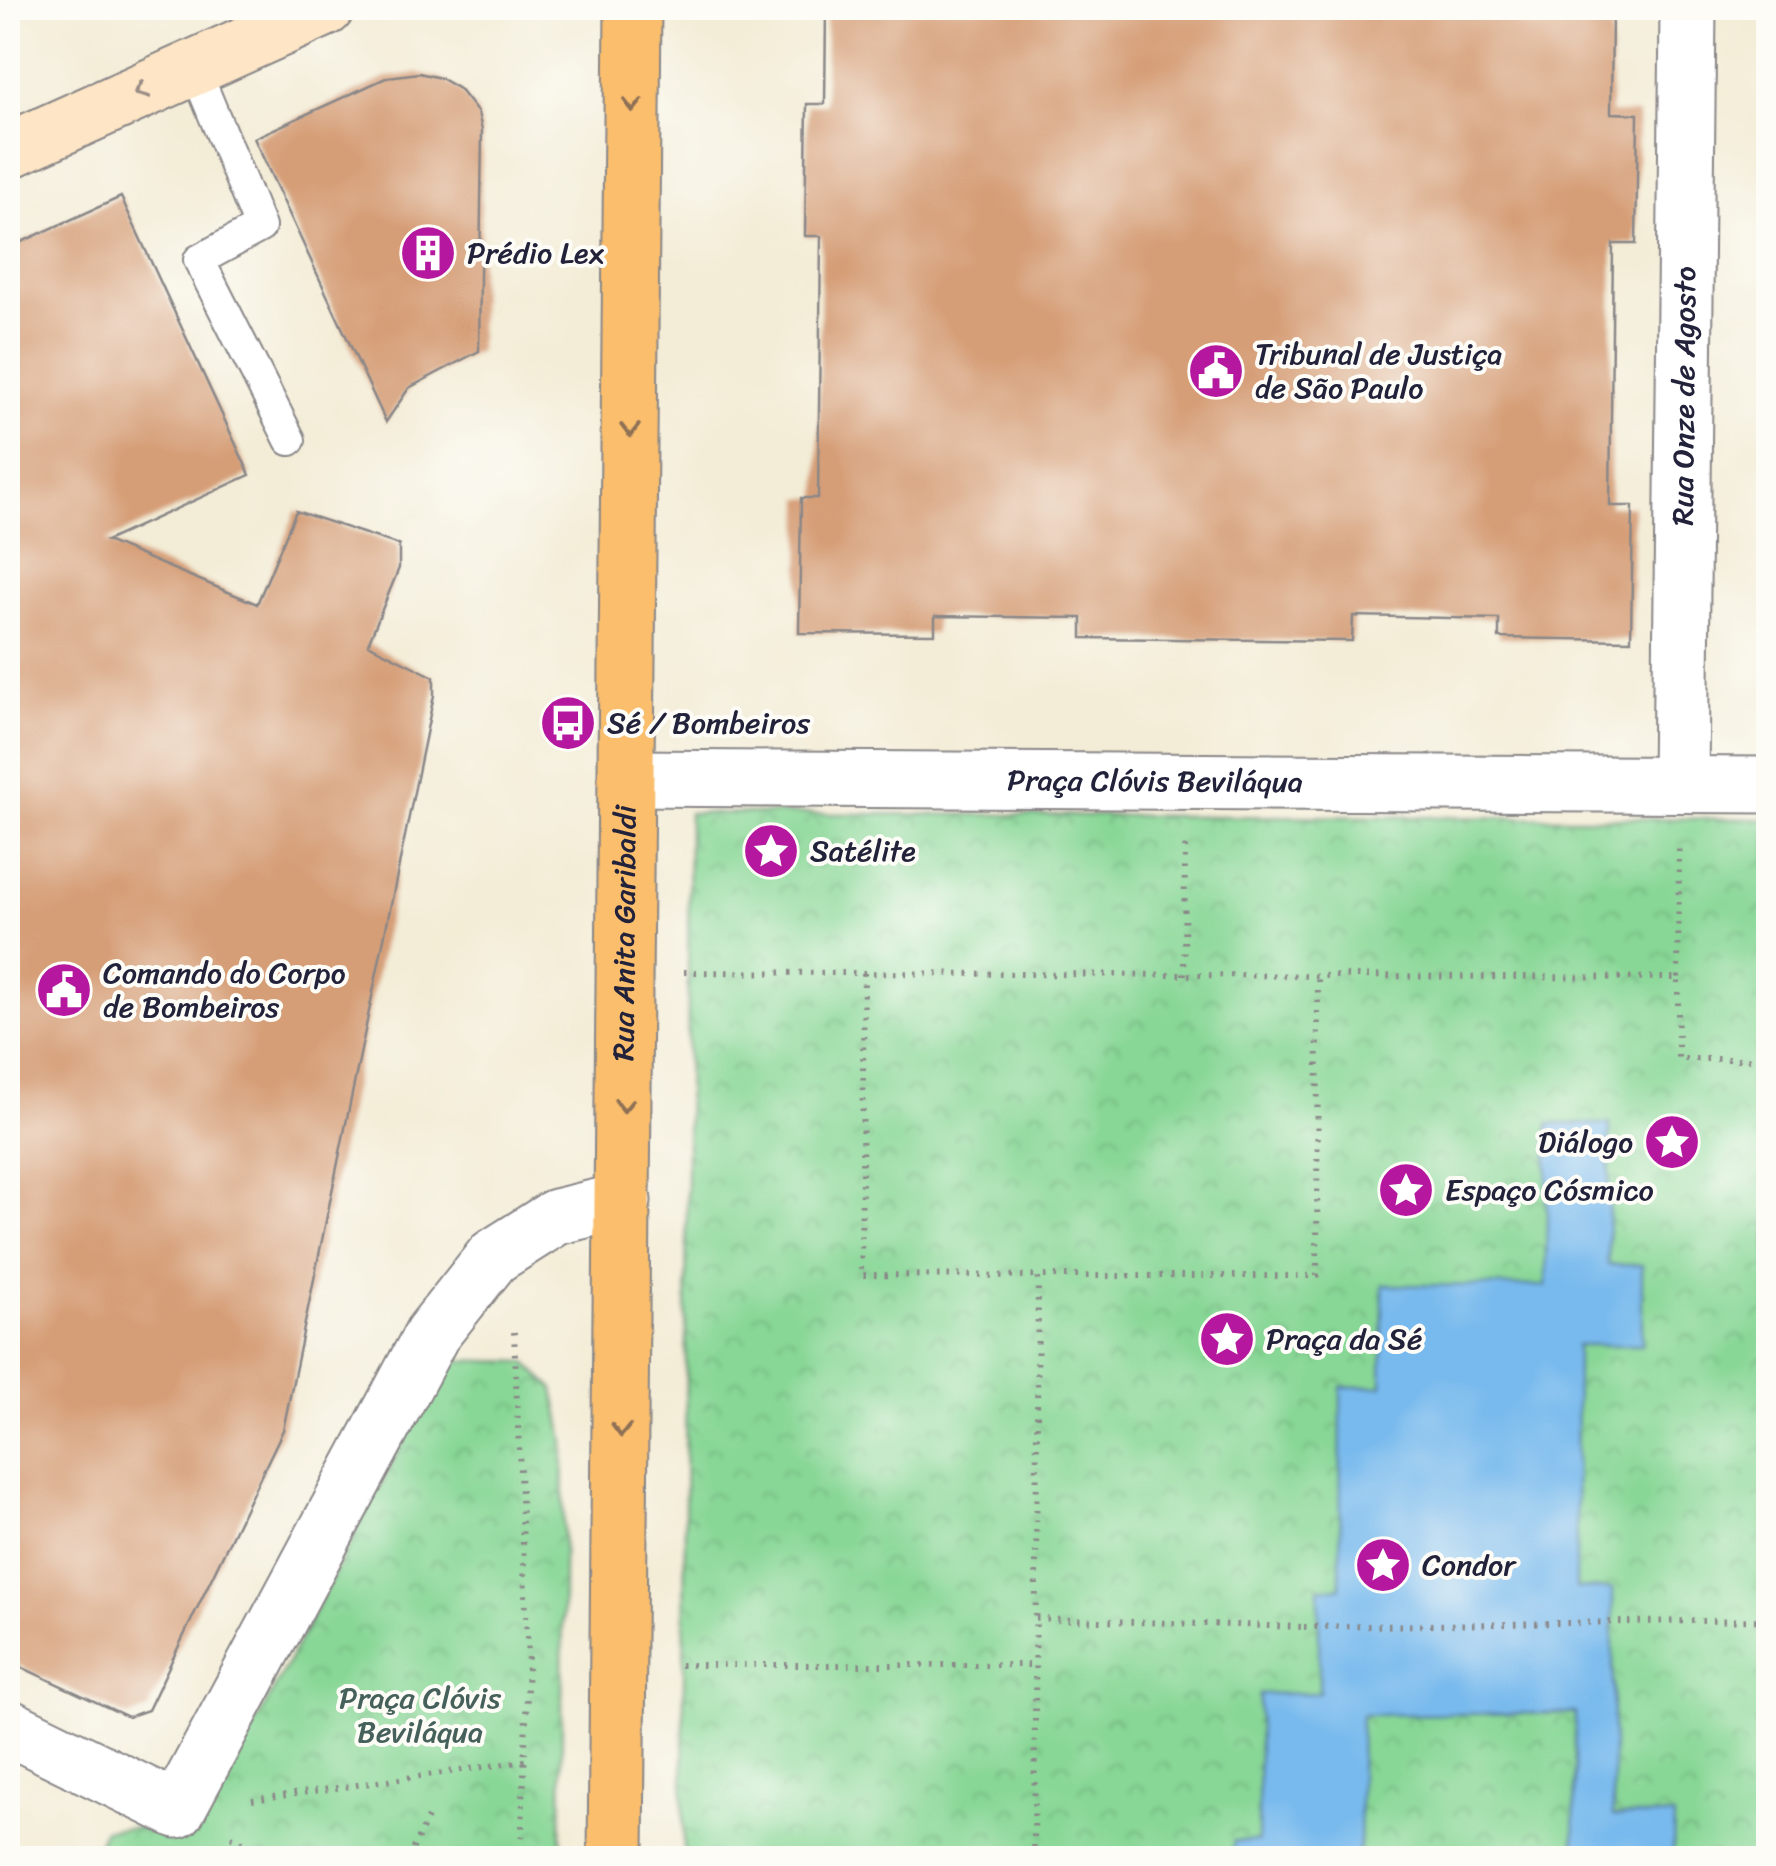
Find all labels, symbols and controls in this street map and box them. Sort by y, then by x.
one-way arrow [133,79,151,99]
one-way arrow [622,98,644,113]
building icon: Prédio Lex [398,223,458,283]
place label: Prédio Lex [467,226,604,280]
street label: Rua Onze de Agosto [1656,266,1712,526]
place label: Tribunal de Justiça de São Paulo [1255,327,1502,415]
public building icon: Tribunal de Justiça de São Paulo [1186,341,1246,401]
one-way arrow [619,422,641,438]
bus stop icon: Sé / Bombeiros [538,693,598,753]
place label: Sé / Bombeiros [607,696,810,750]
street label: Praça Clóvis Beviláqua [1007,753,1303,809]
street label: Rua Anita Garibaldi [596,803,653,1061]
place icon: Satélite [741,821,801,881]
place label: Satélite [810,824,916,878]
place label: Comando do Corpo de Bombeiros [103,946,346,1034]
public building icon: Comando do Corpo de Bombeiros [34,960,94,1020]
one-way arrow [613,1098,635,1113]
place icon: Diálogo [1642,1112,1702,1172]
place label: Diálogo [1538,1115,1633,1169]
place icon: Espaço Cósmico [1376,1160,1436,1220]
place label: Espaço Cósmico [1445,1163,1654,1217]
place icon: Praça da Sé [1197,1309,1257,1369]
place label: Praça da Sé [1266,1312,1422,1366]
one-way arrow [610,1422,632,1438]
place icon: Condor [1353,1535,1413,1595]
place label: Condor [1422,1538,1517,1592]
park label: Praça Clóvis Beviláqua [339,1671,501,1759]

